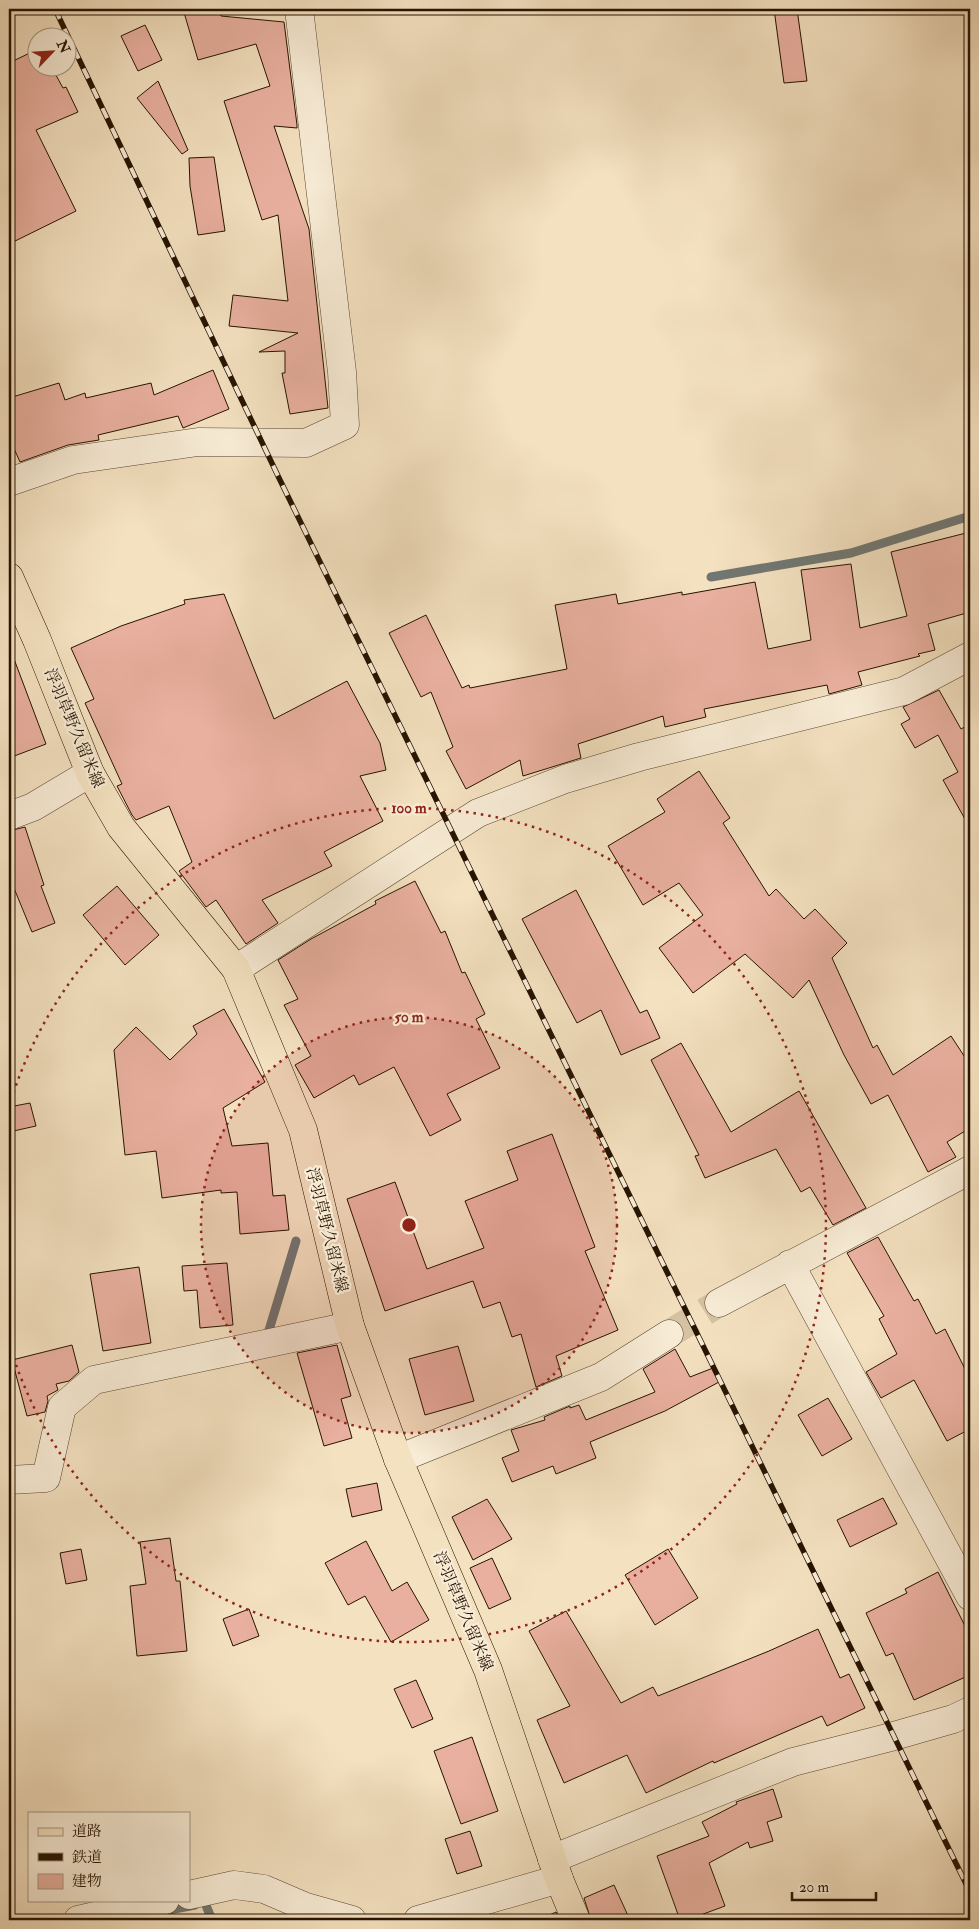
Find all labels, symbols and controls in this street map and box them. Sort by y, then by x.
north arrow [28,28,78,78]
text: N [53,37,74,56]
street label: 浮羽草野久留米線 [40,665,108,791]
text: 100 m [391,799,427,818]
text: 50 m [395,1008,424,1027]
street label: 浮羽草野久留米線 [302,1165,352,1295]
centre of rings [400,1216,418,1234]
street label: 浮羽草野久留米線 [429,1548,497,1674]
legend [28,1812,190,1902]
text: 道路 [72,1822,102,1841]
text: 鉄道 [72,1848,102,1867]
scale bar [792,1869,875,1901]
text: 建物 [72,1872,102,1891]
text: 20 m [799,1878,829,1897]

